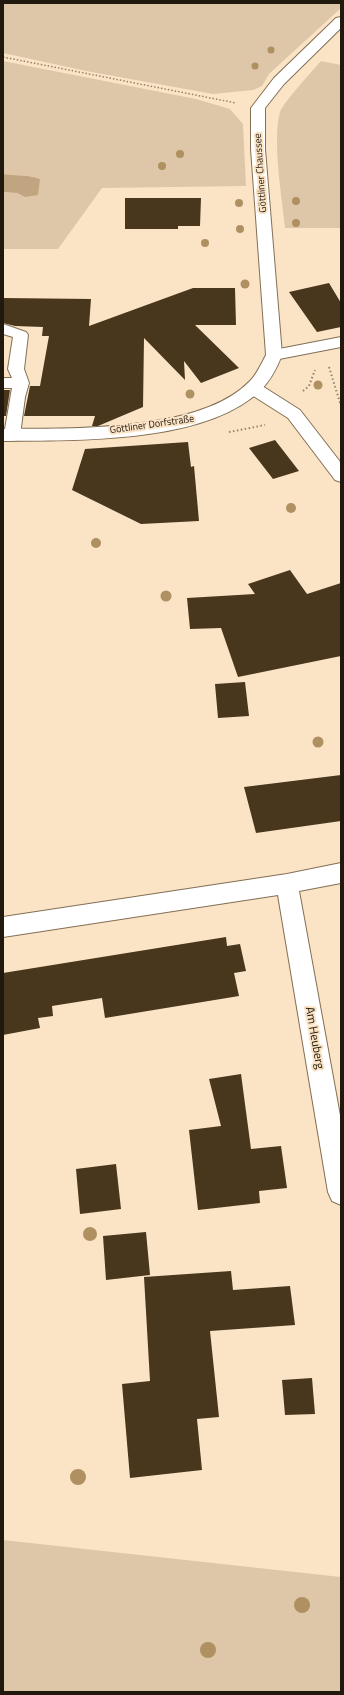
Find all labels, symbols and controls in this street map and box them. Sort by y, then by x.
street label: Göttliner Chaussee [252,133,270,213]
street label: Göttliner Dorfstraße [109,413,195,437]
street label: Am Heuberg [301,1006,327,1070]

